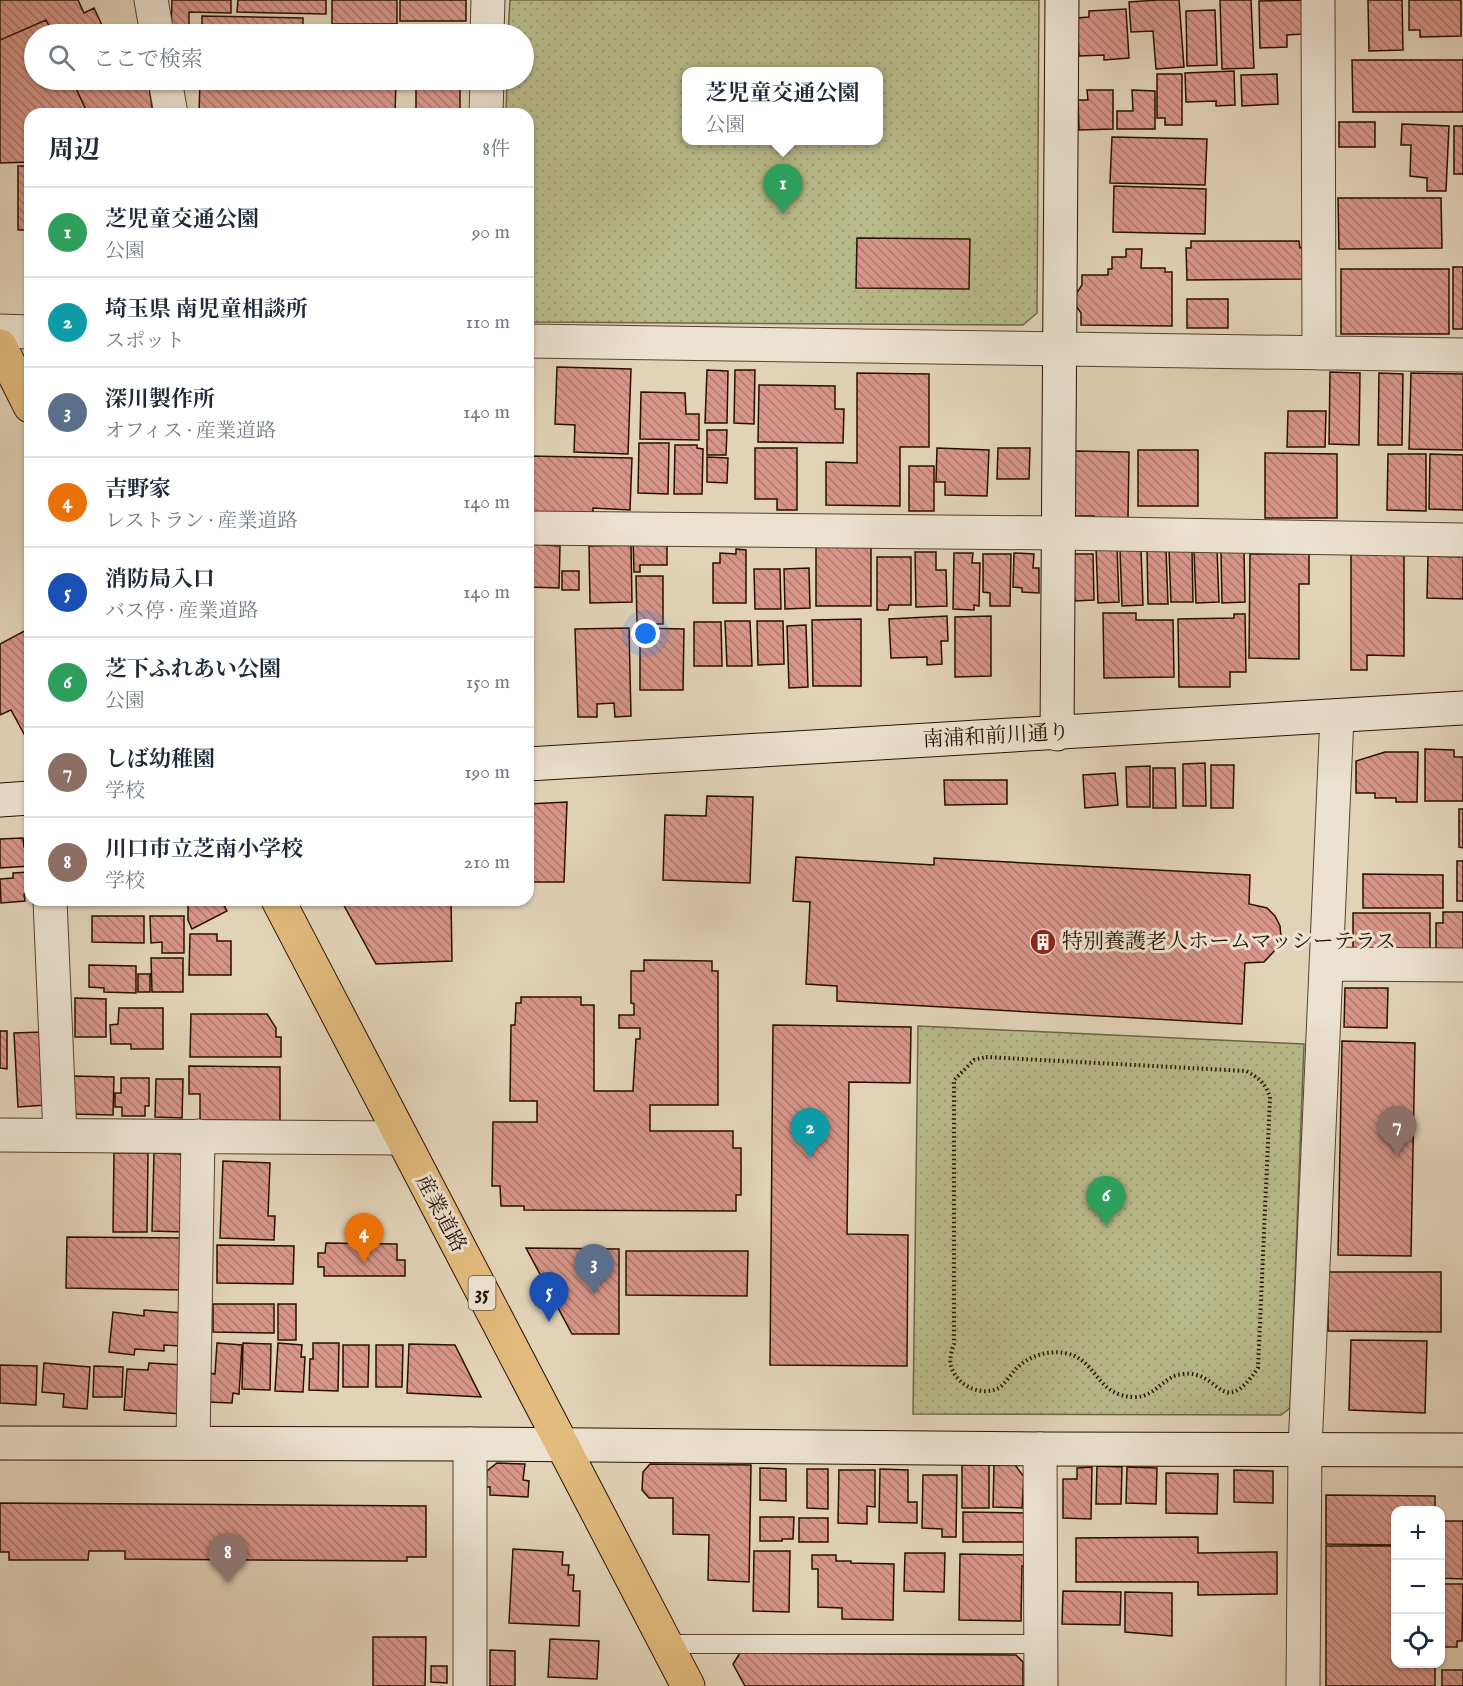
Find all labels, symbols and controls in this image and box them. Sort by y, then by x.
search box [24,24,534,90]
icon: search [45,41,78,74]
text: ここで検索 [93,46,203,74]
popup [682,67,883,145]
text: 芝児童交通公園 [705,80,860,108]
text: 公園 [705,113,745,138]
text: 周辺 [48,134,100,167]
text: 8件 [482,137,510,162]
pin: 1 [764,164,802,214]
text: 芝児童交通公園 [105,206,259,234]
text: 1 [64,220,71,245]
text: 90 m [472,220,510,245]
text: 公園 [105,239,145,264]
text: 埼玉県 南児童相談所 [105,296,308,324]
text: 2 [63,310,72,335]
text: 110 m [466,310,510,335]
text: スポット [105,329,185,354]
text: 深川製作所 [105,386,215,414]
text: 3 [64,400,71,425]
text: 140 m [463,400,510,425]
text: オフィス · 産業道路 [105,419,276,444]
text: 吉野家 [105,476,171,504]
text: 4 [63,490,72,515]
text: 140 m [463,490,510,515]
text: レストラン · 産業道路 [105,509,298,534]
text: 消防局入口 [105,566,215,594]
text: 5 [64,580,71,605]
text: 140 m [463,580,510,605]
text: バス停 · 産業道路 [105,599,258,624]
your location [631,619,660,648]
text: 芝下ふれあい公園 [105,656,281,684]
text: 6 [63,670,72,695]
text: 150 m [466,670,510,695]
text: 公園 [105,689,145,714]
street label: 南浦和前川通り [922,720,1070,754]
text: しば幼稚園 [105,746,215,774]
text: 7 [63,760,72,785]
text: 190 m [464,760,510,785]
text: 学校 [105,779,145,804]
text: 川口市立芝南小学校 [105,836,303,864]
text: 8 [64,850,71,875]
text: 210 m [464,850,510,875]
text: 学校 [105,869,145,894]
building icon: 特別養護老人ホームマッシーテラス [1028,927,1058,957]
place label: 特別養護老人ホームマッシーテラス [1062,929,1396,956]
pin: 7 [1378,1106,1416,1156]
pin: 2 [790,1108,830,1158]
street label: 産業道路 [408,1171,472,1257]
pin: 6 [1086,1176,1126,1226]
pin: 4 [344,1214,384,1263]
pin: 3 [574,1244,614,1294]
pin: 5 [530,1272,568,1322]
road number: 35 [468,1276,496,1310]
map controls [1391,1506,1445,1668]
button: + [1391,1506,1445,1560]
pin: 8 [208,1534,248,1583]
button: − [1391,1560,1445,1614]
button: locate [1391,1614,1445,1668]

